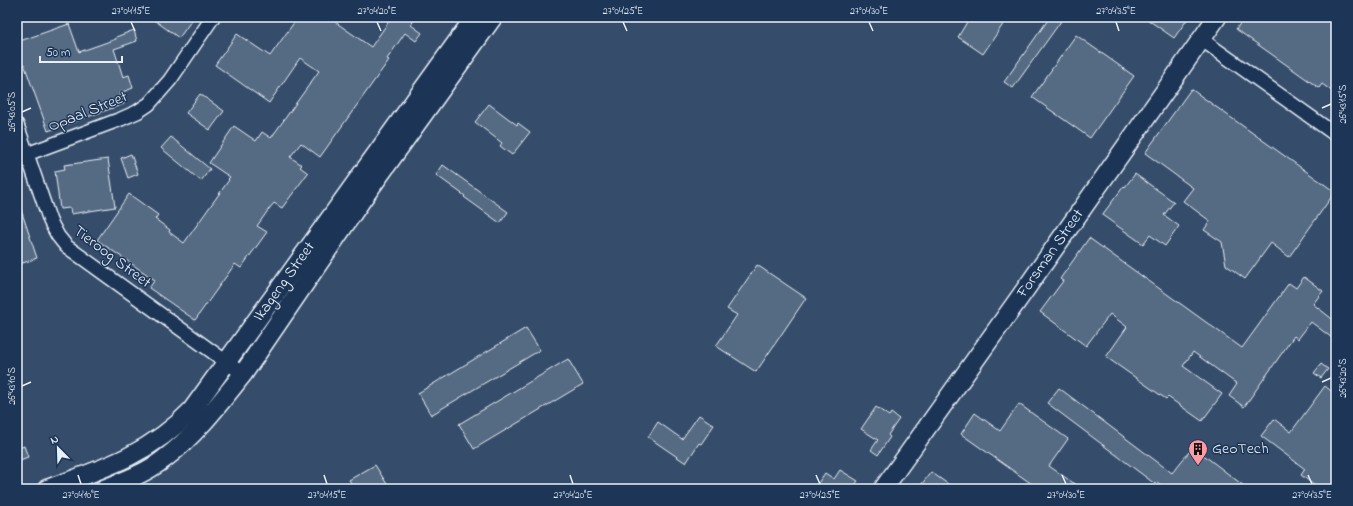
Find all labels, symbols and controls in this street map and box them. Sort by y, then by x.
text: 27°04'15"E [112,4,150,19]
text: 27°04'20"E [358,4,396,19]
text: 27°04'25"E [603,4,643,19]
text: 27°04'30"E [850,4,888,19]
text: 27°04'35"E [1096,4,1136,19]
scale bar [40,38,122,64]
text: 50 m [46,44,70,62]
text: 26°43'15"S [1336,84,1351,124]
street label: Opaal Street [45,85,132,139]
text: 26°43'05"S [5,91,20,132]
street label: Forsman Street [1010,204,1091,304]
street label: Tieroog Street [68,220,157,295]
street label: Ikageng Street [247,236,322,327]
text: 26°43'20"S [1336,358,1351,398]
text: 26°43'10"S [5,367,20,405]
north arrow [38,428,78,468]
text: N [48,431,61,449]
place label: GeoTech [1212,437,1269,461]
building icon: GeoTech [1187,438,1209,466]
text: 27°04'10"E [62,488,100,503]
text: 27°04'15"E [308,488,346,503]
text: 27°04'20"E [554,488,592,503]
text: 27°04'25"E [800,488,840,503]
text: 27°04'30"E [1047,488,1085,503]
text: 27°04'35"E [1292,488,1332,503]

